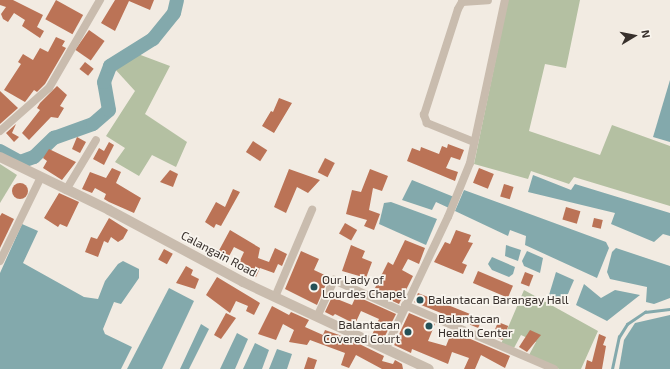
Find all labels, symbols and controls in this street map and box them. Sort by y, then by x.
north arrow [614,16,654,56]
text: N [639,29,653,39]
street label: Calangain Road [179,228,259,280]
place label: Our Lady of Lourdes Chapel [322,273,406,301]
marker: Our Lady of Lourdes Chapel [309,282,319,292]
place label: Balantacan Barangay Hall [428,293,569,307]
marker: Balantacan Barangay Hall [415,295,425,305]
place label: Balantacan Health Center [438,312,513,340]
place label: Balantacan Covered Court [323,318,400,346]
marker: Balantacan Health Center [423,320,435,332]
marker: Balantacan Covered Court [403,327,413,337]

